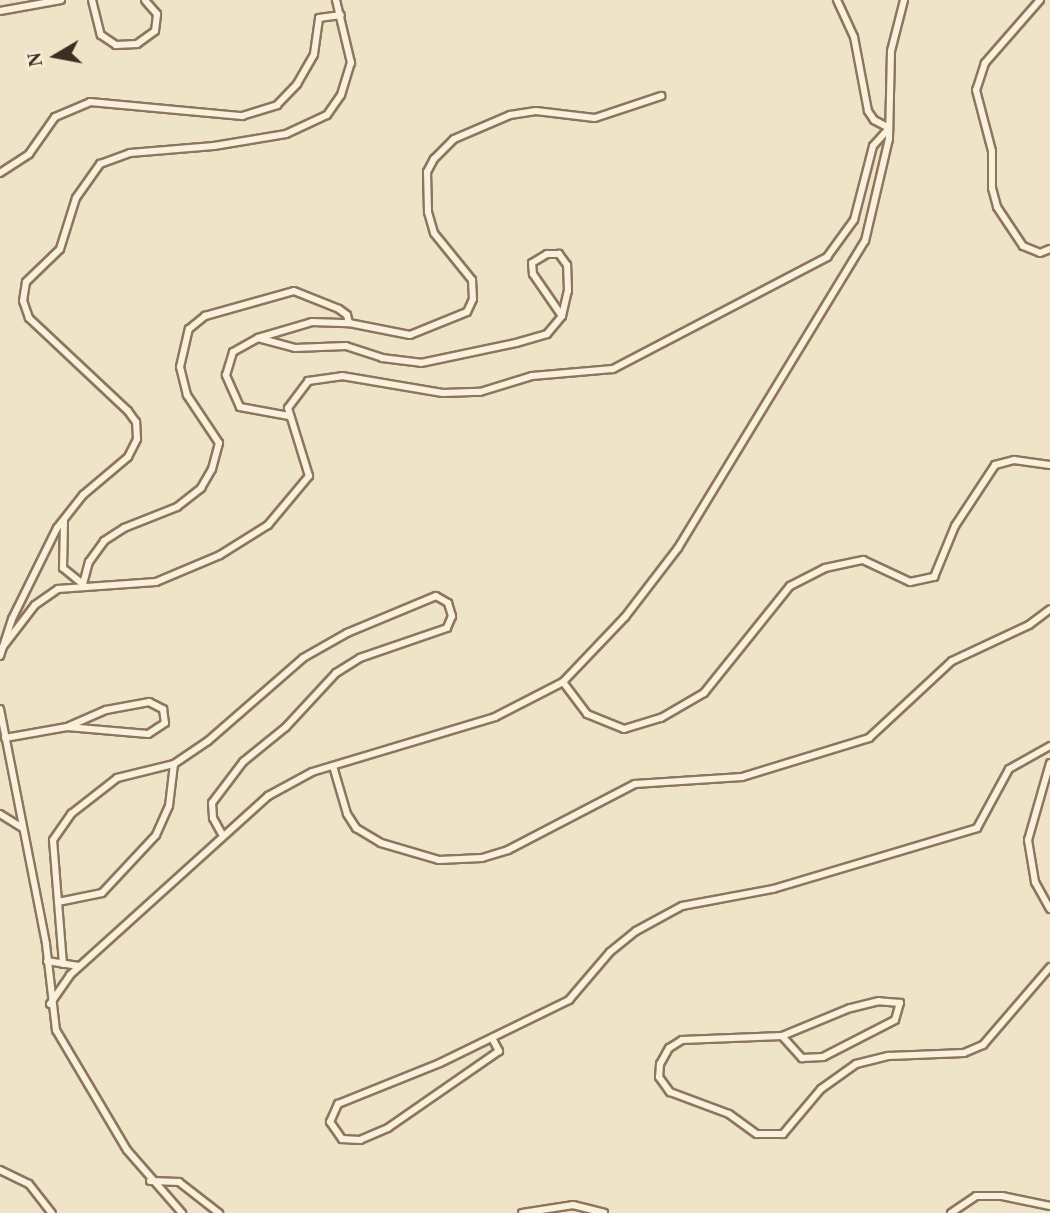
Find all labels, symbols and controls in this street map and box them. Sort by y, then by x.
north arrow [21,21,91,91]
text: N [23,51,46,68]

